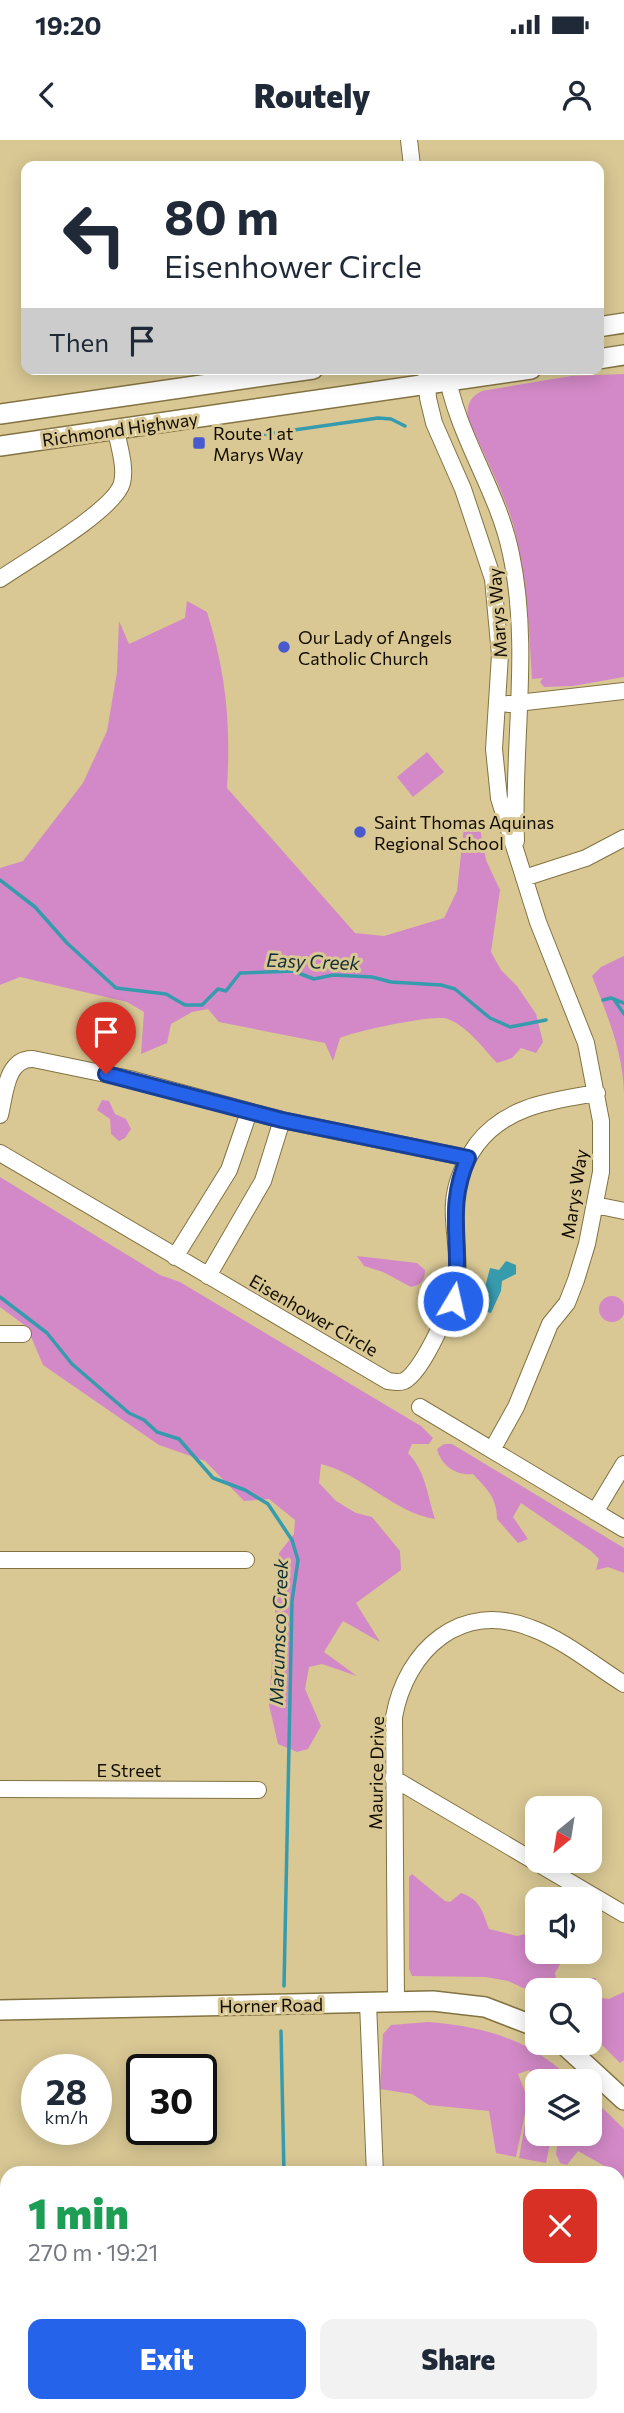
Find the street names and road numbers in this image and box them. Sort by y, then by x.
street label: Richmond Highway [41,407,199,451]
street label: Marys Way [483,567,511,659]
street label: Marys Way [556,1148,592,1240]
street label: Eisenhower Circle [246,1269,382,1361]
street label: Maurice Drive [364,1716,388,1830]
street label: E Street [96,1759,162,1781]
street label: Horner Road [219,1993,323,2017]

